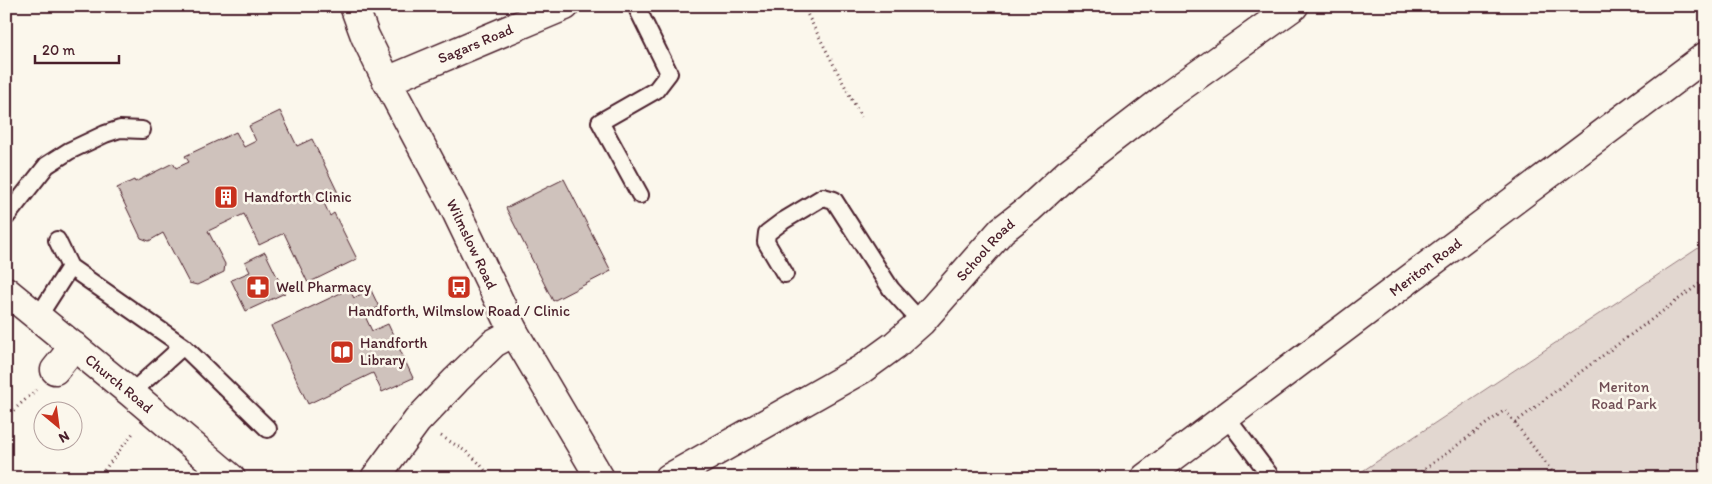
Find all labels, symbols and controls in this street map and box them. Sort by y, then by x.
street label: Sagars Road [435,20,516,68]
scale bar [35,32,119,64]
text: 20 m [42,41,76,59]
building icon: Handforth Clinic [213,184,239,210]
place label: Handforth Clinic [244,188,352,206]
street label: Wilmslow Road [442,196,501,292]
street label: School Road [952,214,1019,285]
street label: Meriton Road [1386,233,1466,300]
pharmacy icon: Well Pharmacy [245,274,271,300]
bus stop icon: Handforth, Wilmslow Road / Clinic [446,274,472,300]
place label: Well Pharmacy [276,278,371,296]
place label: Handforth, Wilmslow Road / Clinic [348,302,570,320]
place label: Handforth Library [360,334,428,369]
library icon: Handforth Library [329,339,355,365]
street label: Church Road [81,350,157,417]
park label: Meriton Road Park [1591,378,1657,413]
north arrow [32,402,82,452]
text: N [56,427,72,447]

